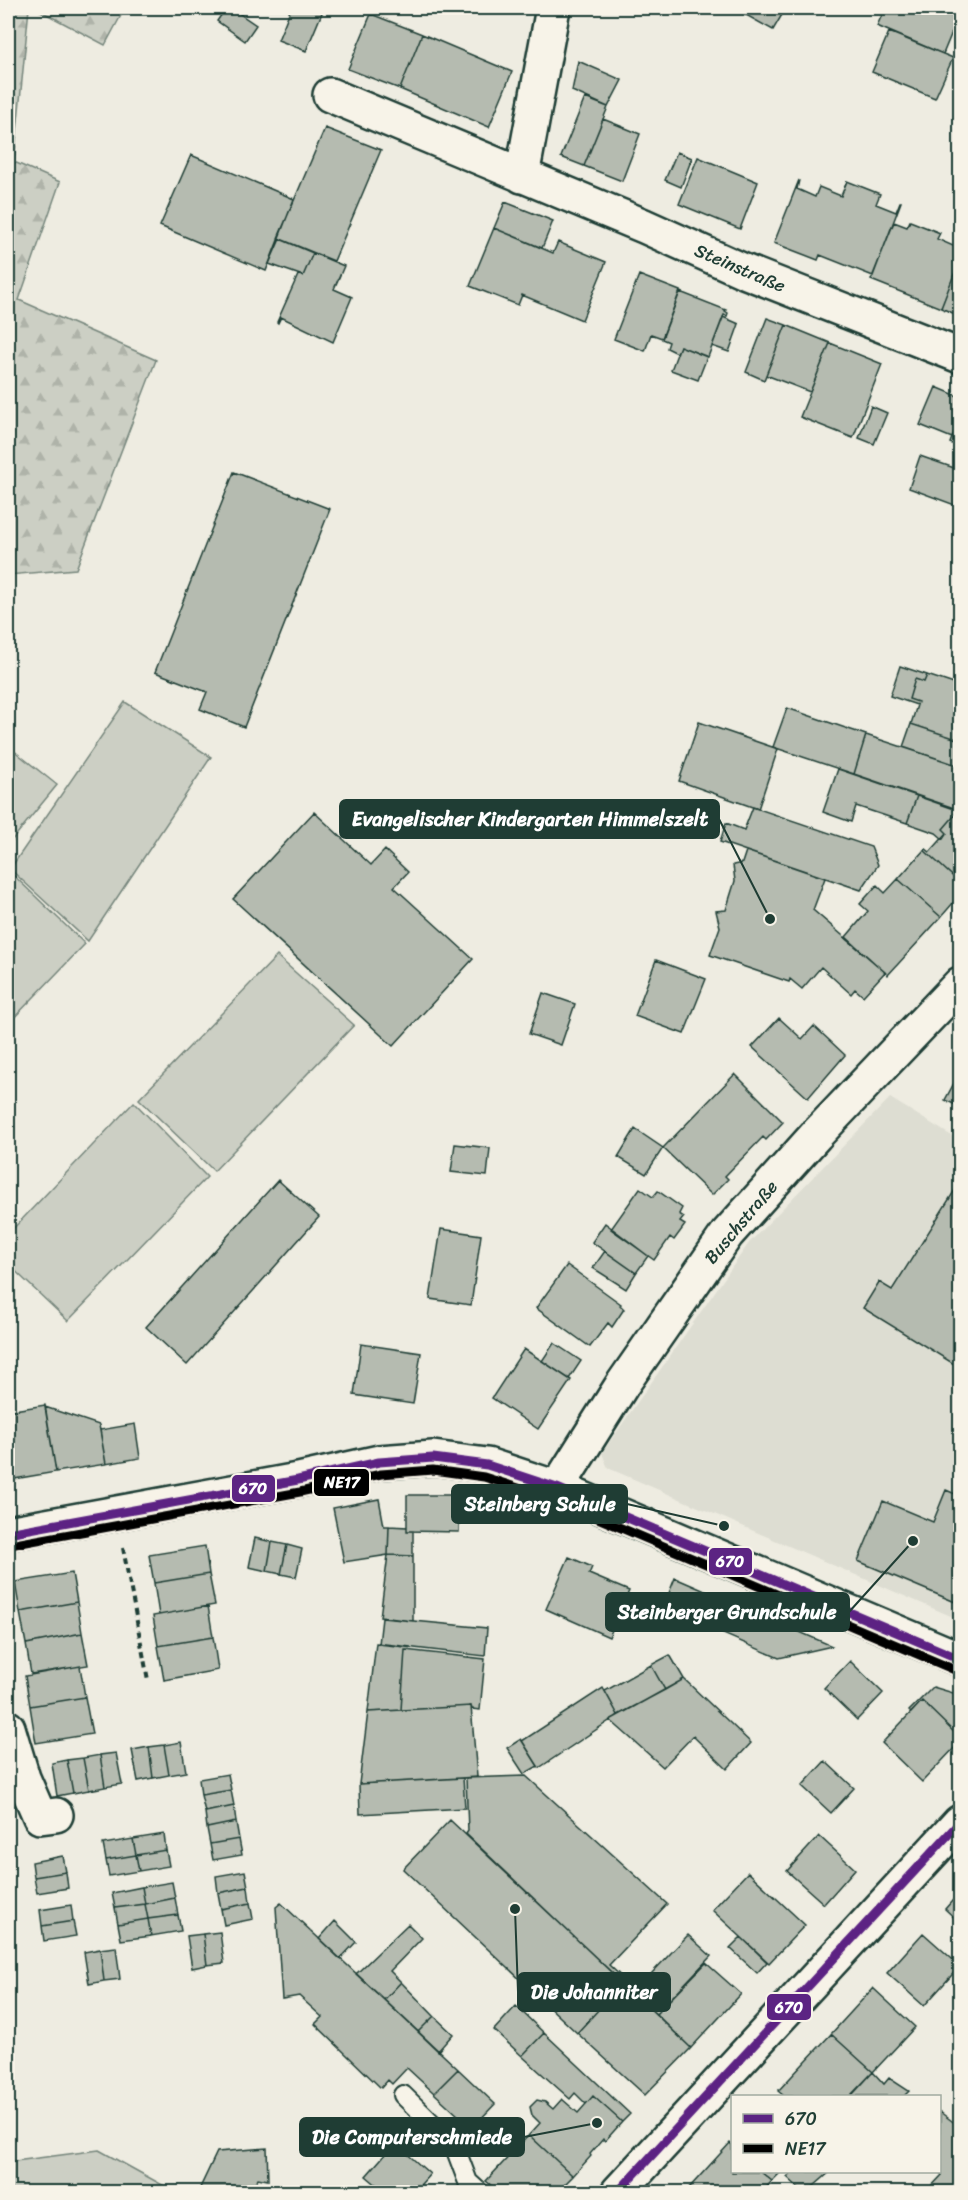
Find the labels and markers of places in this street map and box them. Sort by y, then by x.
callout: Evangelischer Kindergarten Himmelszelt [340,800,719,838]
callout: Steinberg Schule [452,1485,627,1523]
callout: Steinberger Grundschule [606,1593,849,1631]
callout: Die Johanniter [518,1973,670,2011]
callout: Die Computerschmiede [300,2118,524,2156]

